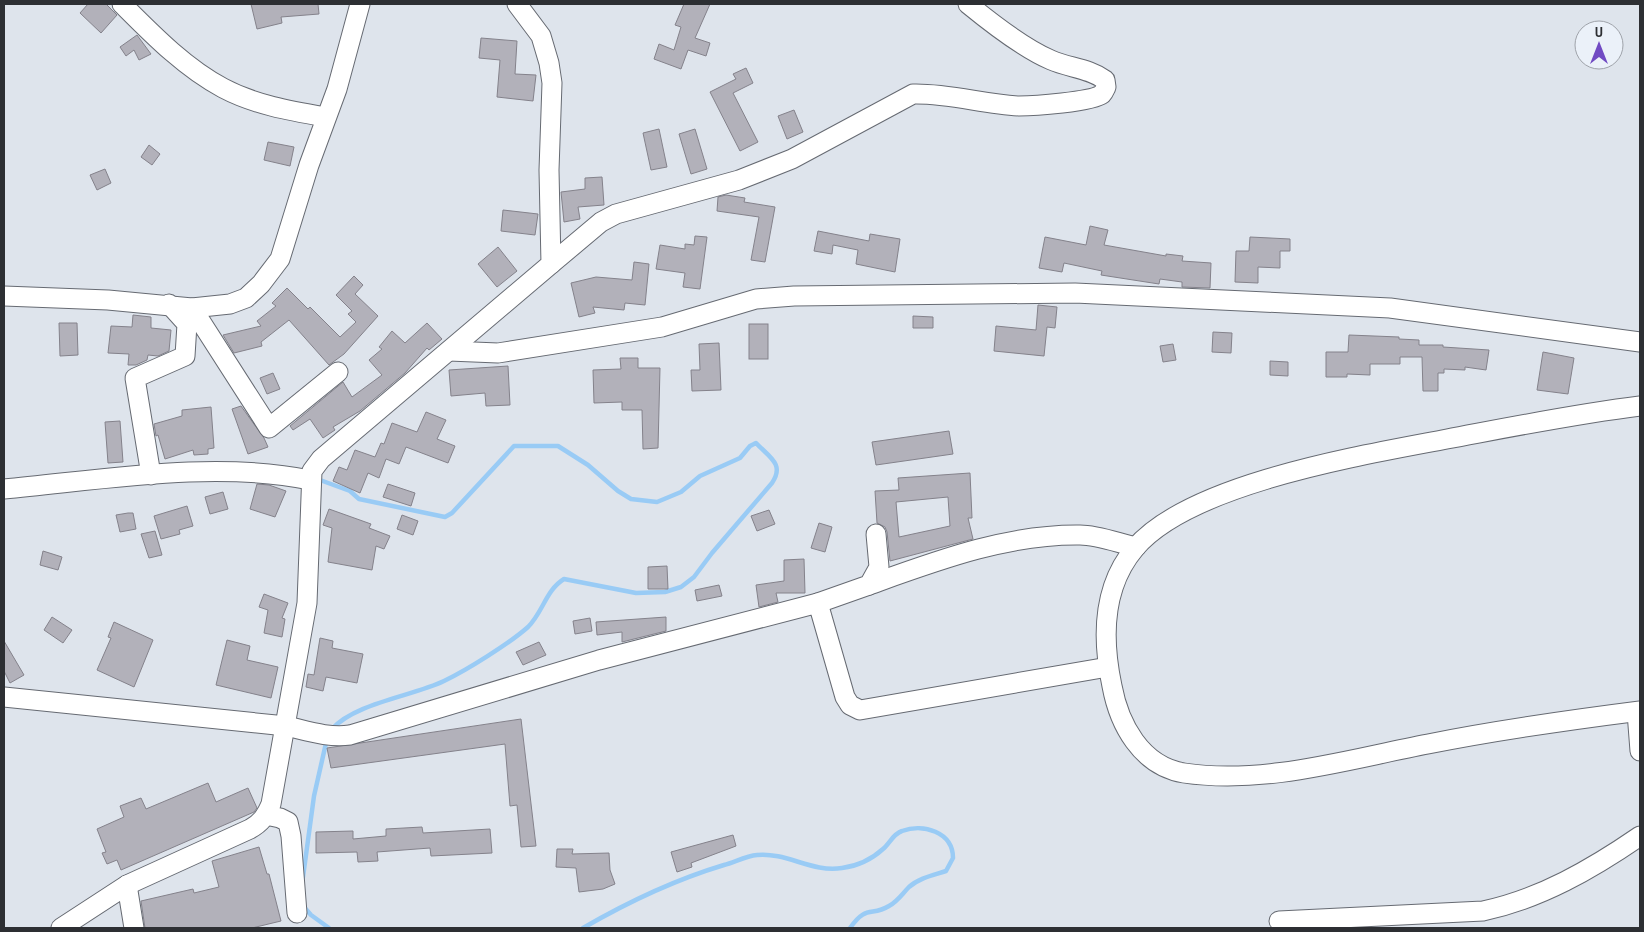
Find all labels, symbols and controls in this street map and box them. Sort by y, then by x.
north arrow [1574,20,1624,70]
text: U [1595,23,1603,41]

